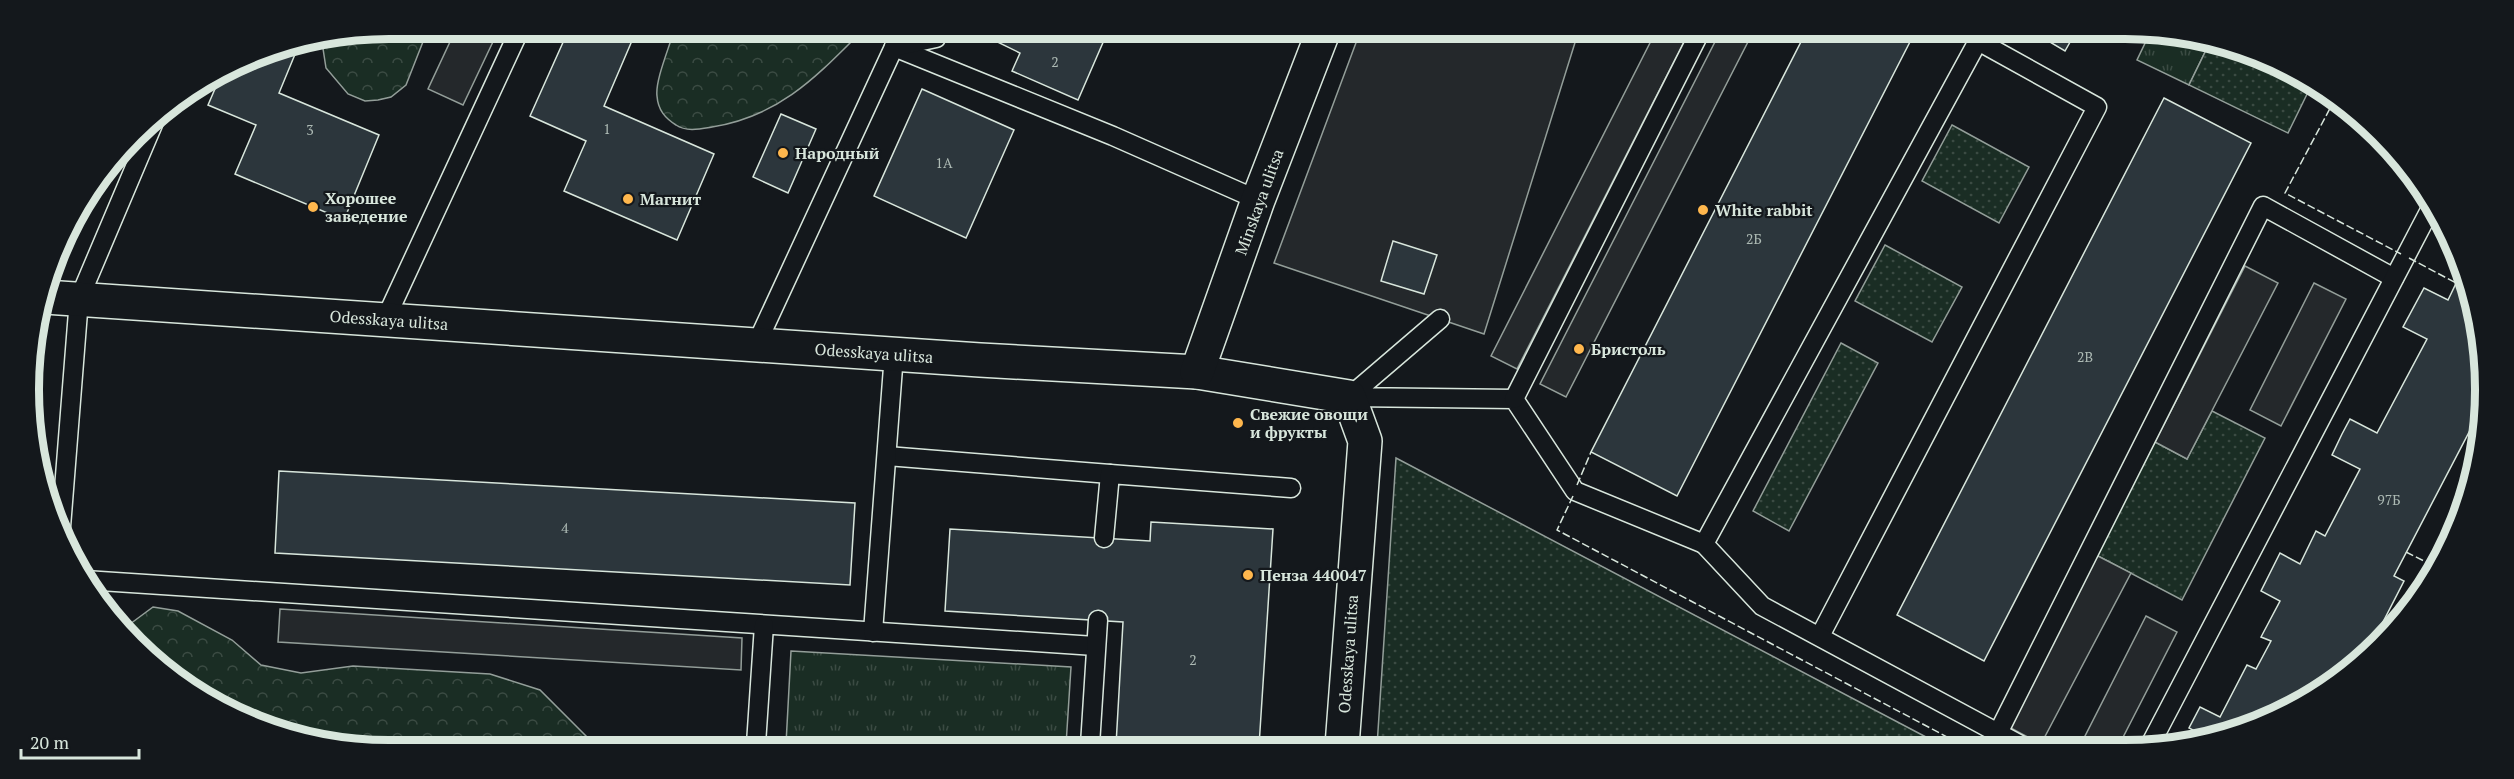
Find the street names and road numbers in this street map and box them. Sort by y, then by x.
street label: Minskaya ulitsa [1230,146,1288,258]
street label: Odesskaya ulitsa [329,305,449,335]
street label: Odesskaya ulitsa [814,338,934,368]
street label: Odesskaya ulitsa [1333,594,1363,714]

